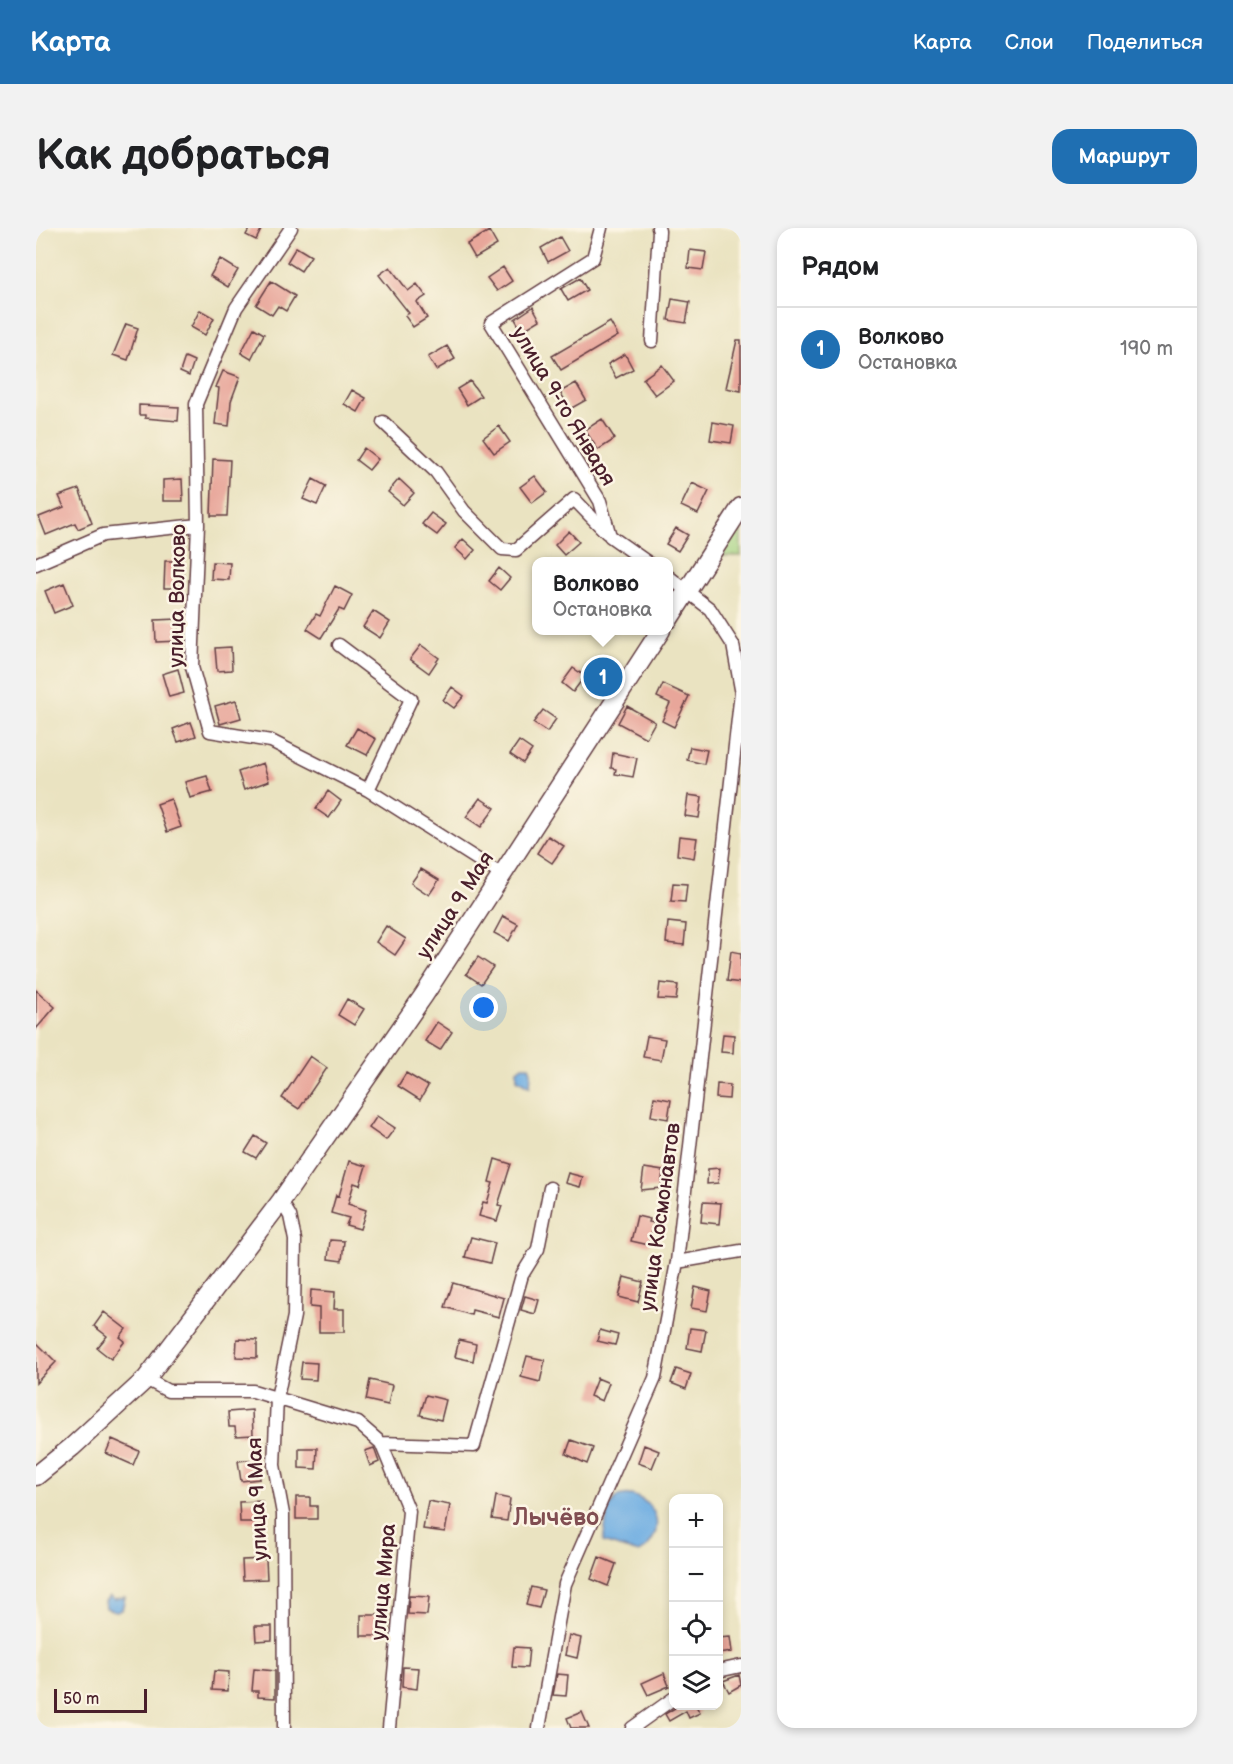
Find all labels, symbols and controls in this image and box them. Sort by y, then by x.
text: Карта [30,26,110,59]
text: Карта [913,30,972,55]
text: Слои [1005,30,1054,55]
text: Поделиться [1087,30,1203,55]
button: Маршрут [1052,129,1197,184]
text: Как добраться [36,131,331,182]
text: Рядом [801,252,879,283]
street label: улица 9-го Января [506,322,621,490]
text: Волково [858,324,944,351]
text: 1 [816,337,825,361]
text: 190 m [1120,337,1173,361]
text: Остановка [858,351,957,375]
street label: улица Волково [164,524,191,668]
popup [532,557,673,635]
text: Волково [553,571,639,598]
text: Остановка [553,598,652,622]
pin: 1 [584,654,622,700]
street label: улица 9 Мая [411,847,499,964]
your location [469,993,498,1022]
street label: улица Космонавтов [635,1121,686,1313]
street label: улица 9 Мая [242,1437,273,1561]
map controls [669,1494,723,1710]
button: + [669,1494,723,1548]
district label: Лычёво [512,1503,599,1532]
street label: улица Мира [366,1522,401,1642]
button: − [669,1548,723,1602]
button: locate [669,1602,723,1656]
button: layers [669,1656,723,1710]
scale bar [54,1686,147,1714]
text: 50 m [63,1690,99,1709]

